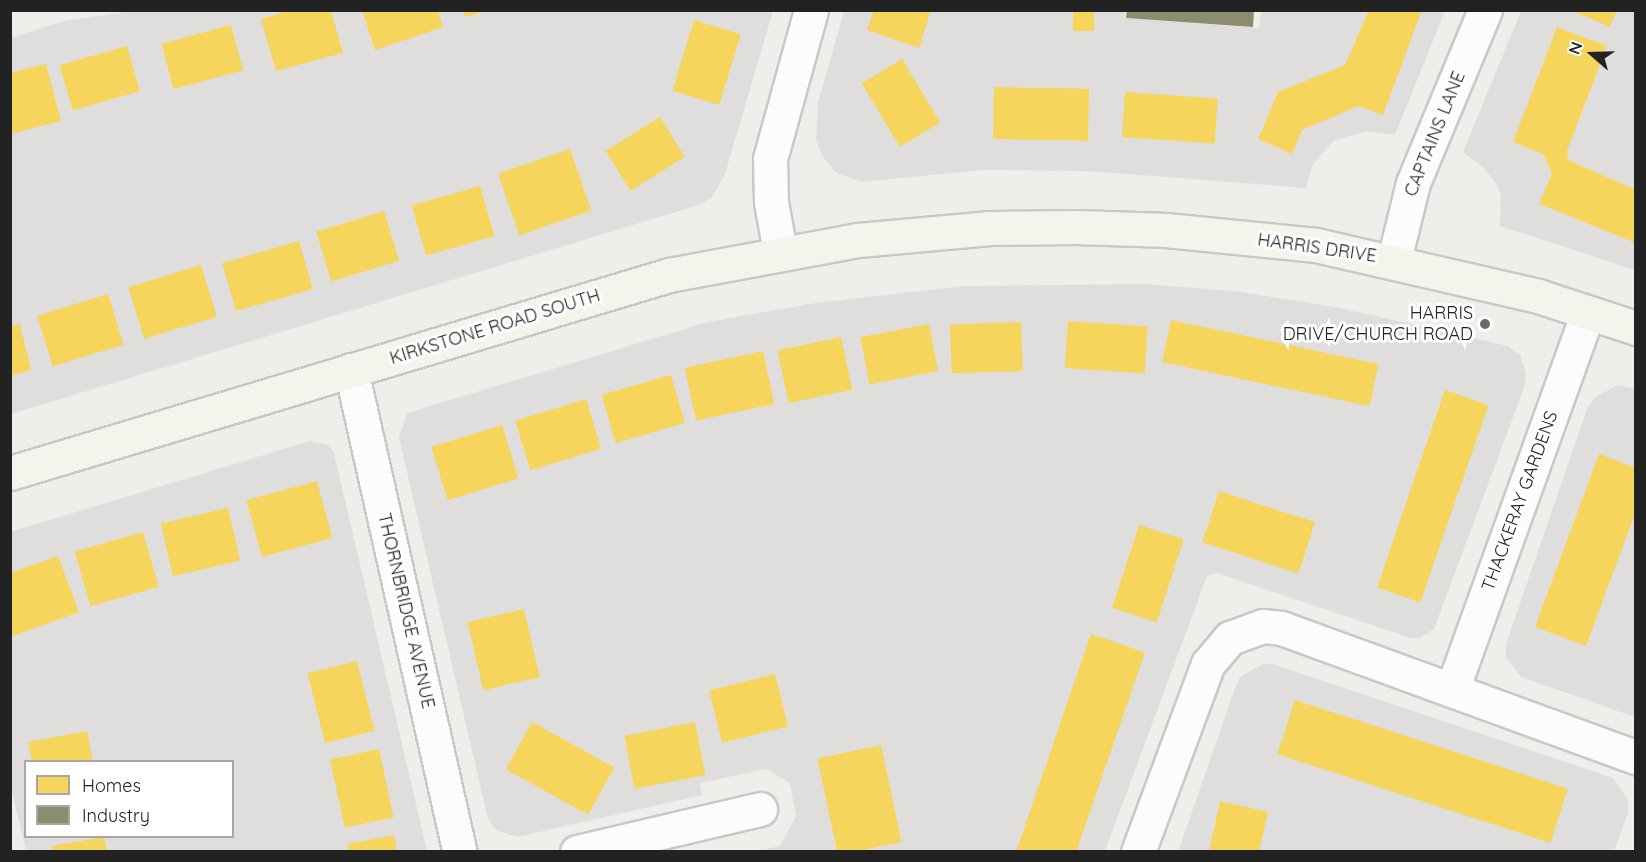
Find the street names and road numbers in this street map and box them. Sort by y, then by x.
street label: CAPTAINS LANE [1400,68,1470,200]
street label: HARRIS DRIVE [1256,229,1378,267]
street label: KIRKSTONE ROAD SOUTH [387,285,603,369]
street label: THACKERAY GARDENS [1477,408,1563,594]
street label: THORNBRIDGE AVENUE [373,511,439,711]

